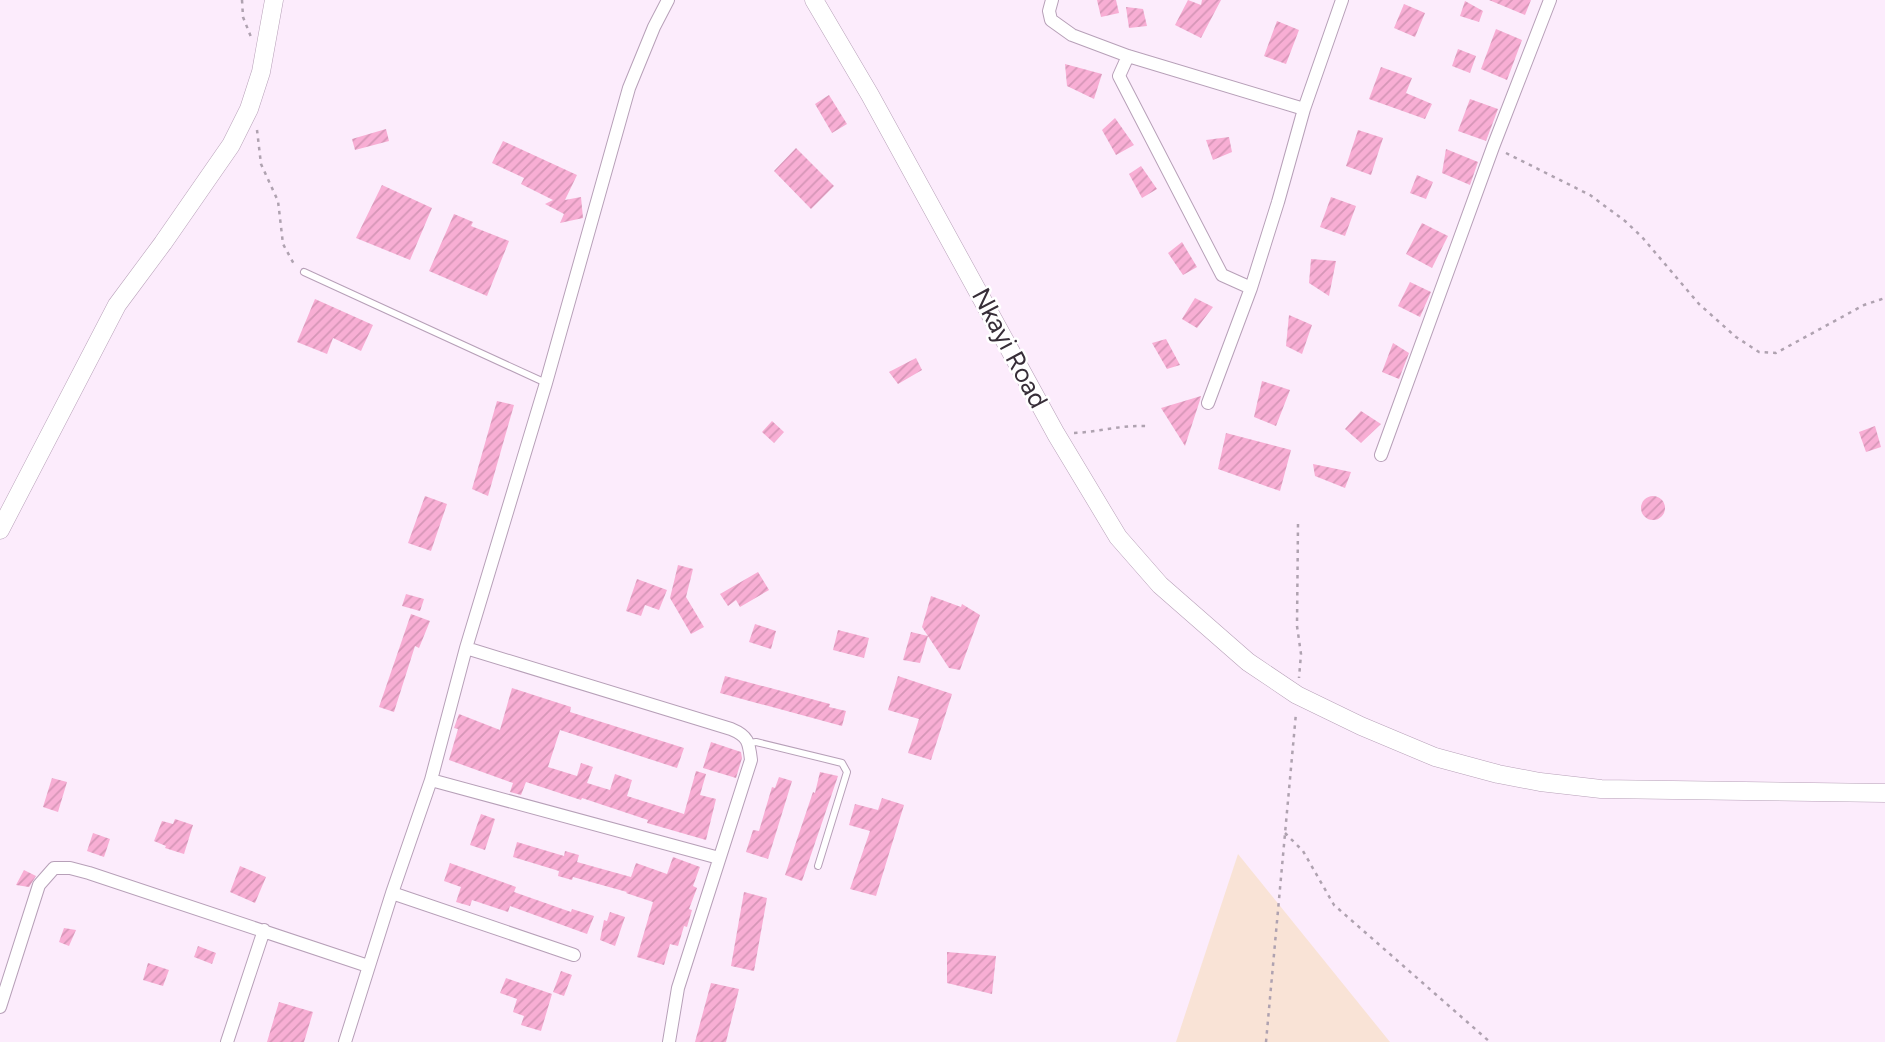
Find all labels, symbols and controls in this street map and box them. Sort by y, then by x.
street label: Nkayi Road [965,282,1055,414]

